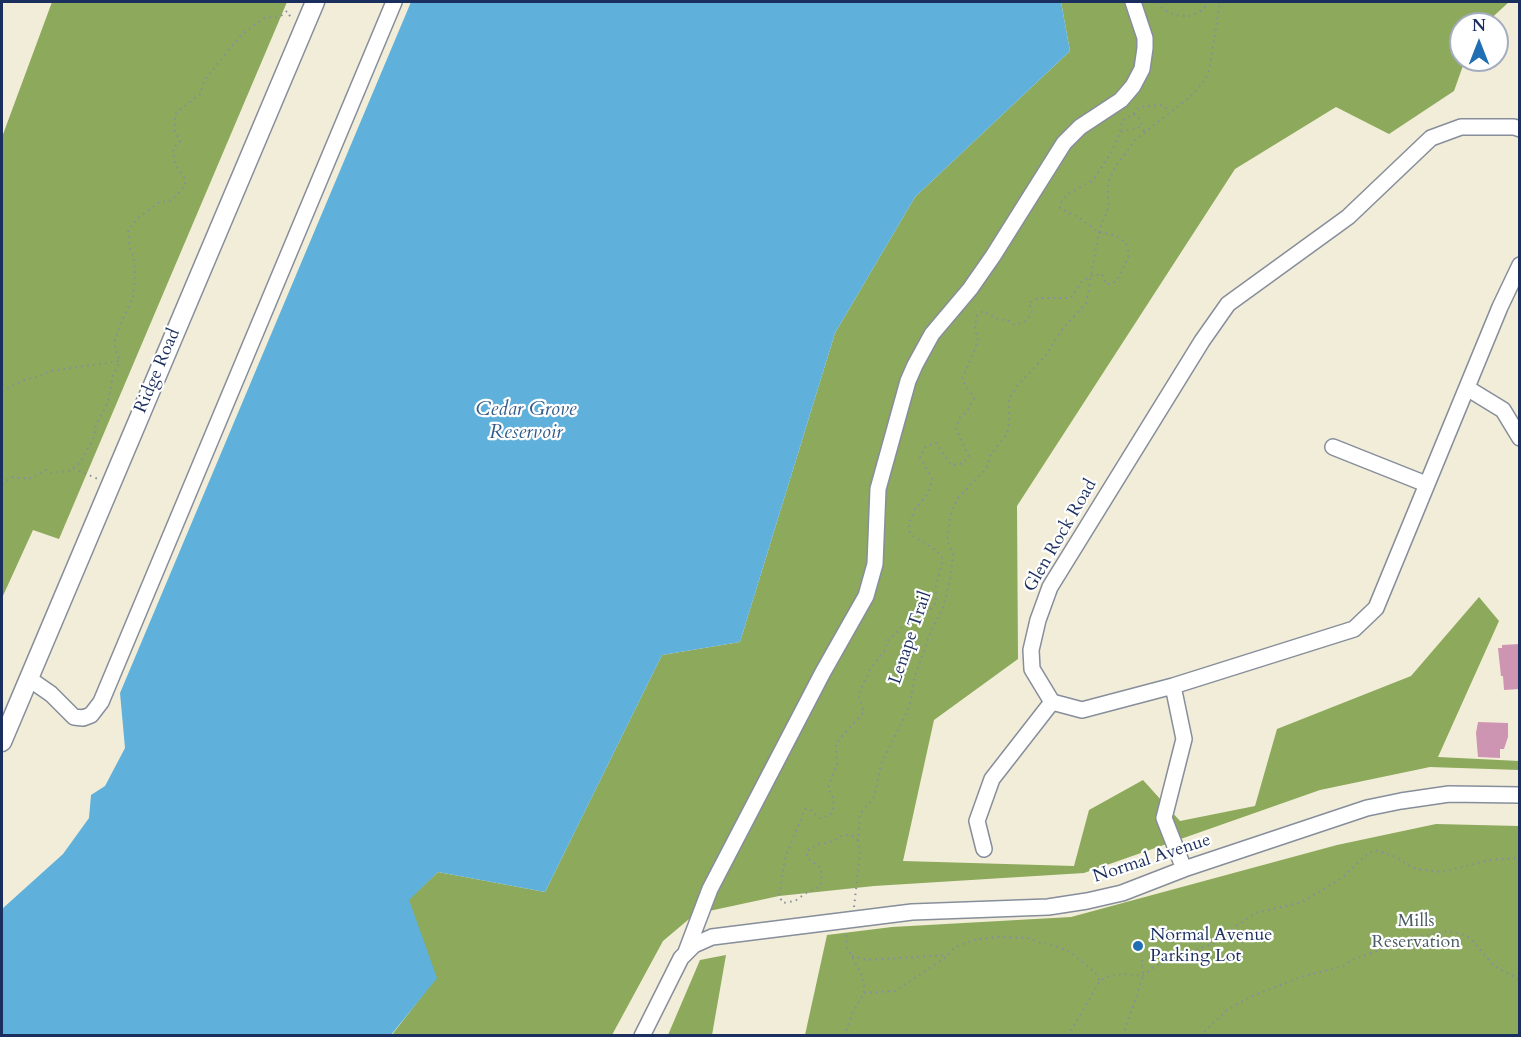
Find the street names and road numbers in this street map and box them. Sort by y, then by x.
street label: Ridge Road [131,325,185,417]
street label: Glen Rock Road [1020,476,1102,596]
street label: Lenape Trail [885,589,937,687]
street label: Normal Avenue [1090,830,1214,888]

